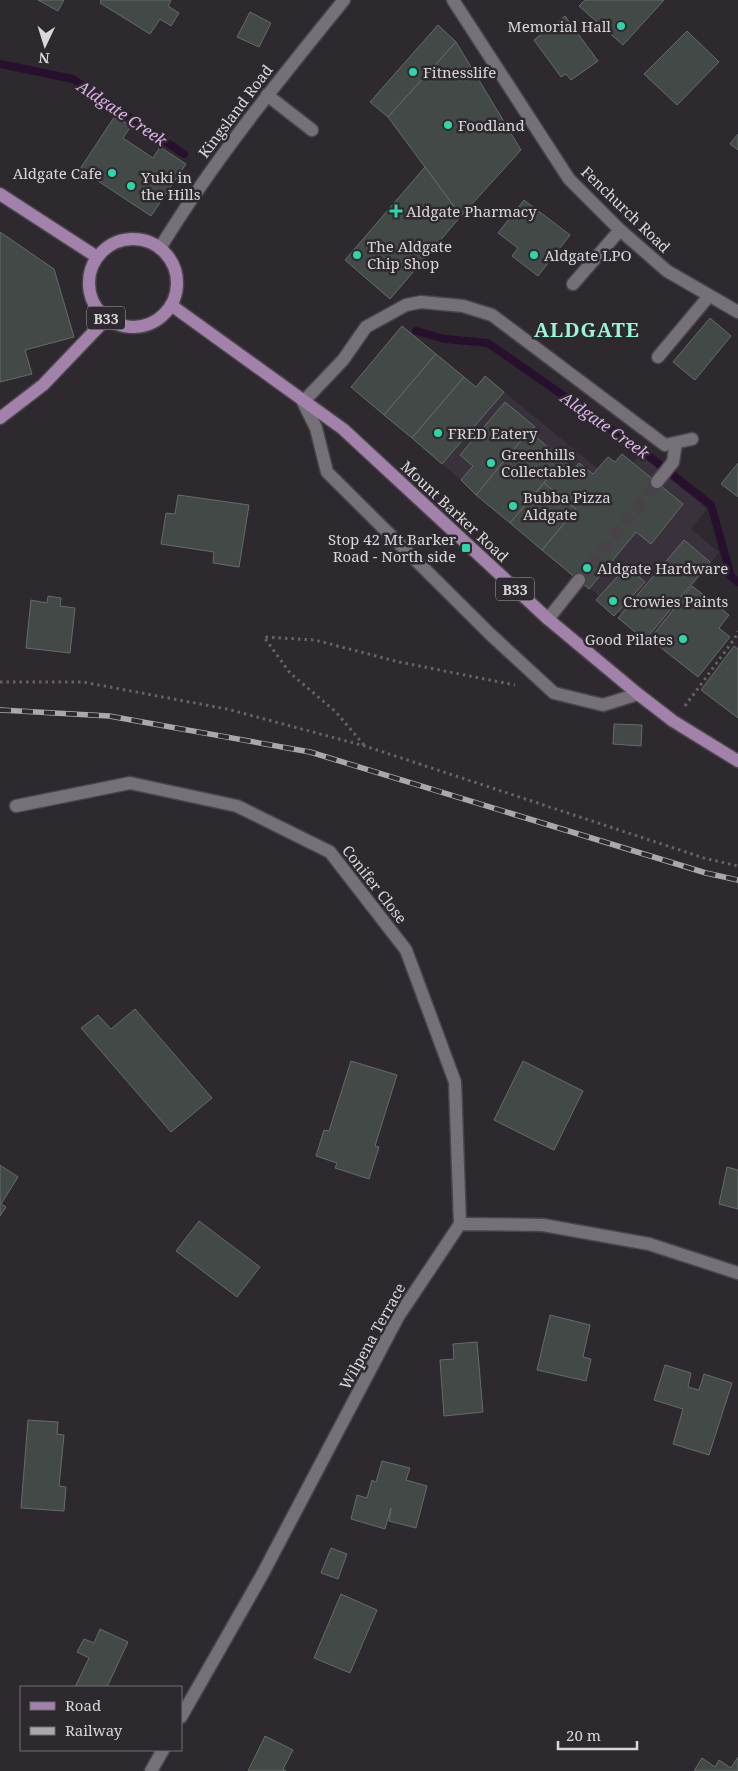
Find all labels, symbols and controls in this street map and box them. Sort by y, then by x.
place label: Memorial Hall [508,16,611,36]
north arrow [20,20,70,70]
marker: Memorial Hall [615,20,627,32]
text: N [38,49,50,68]
street label: Kingsland Road [193,60,277,162]
place label: Fitnesslife [423,62,496,82]
marker: Fitnesslife [407,66,419,78]
water label: Aldgate Creek [72,74,172,152]
place label: Foodland [458,115,525,135]
marker: Foodland [442,119,454,131]
street label: Fenchurch Road [577,161,675,257]
place label: Aldgate Cafe [13,163,102,183]
marker: Aldgate Cafe [106,167,118,179]
place label: Yuki in the Hills [140,167,201,204]
marker: Yuki in the Hills [125,180,137,192]
place label: Aldgate Pharmacy [406,201,537,221]
marker: Aldgate Pharmacy [390,205,402,217]
place label: The Aldgate Chip Shop [367,236,452,273]
place label: Aldgate LPO [544,245,632,265]
marker: The Aldgate Chip Shop [351,249,363,261]
marker: Aldgate LPO [528,249,540,261]
road number: B33 [87,306,125,330]
district label: ALDGATE [534,316,640,343]
water label: Aldgate Creek [555,386,654,464]
place label: FRED Eatery [448,423,538,443]
marker: FRED Eatery [432,427,444,439]
place label: Greenhills Collectables [501,444,586,481]
street label: Mount Barker Road [397,456,513,566]
marker: Greenhills Collectables [485,457,497,469]
place label: Bubba Pizza Aldgate [523,487,611,524]
marker: Bubba Pizza Aldgate [507,500,519,512]
place label: Stop 42 Mt Barker Road - North side [328,529,456,566]
marker: Stop 42 Mt Barker Road - North side [460,542,472,554]
place label: Aldgate Hardware [597,558,728,578]
marker: Aldgate Hardware [581,562,593,574]
road number: B33 [496,578,534,600]
place label: Crowies Paints [623,591,729,611]
marker: Crowies Paints [607,595,619,607]
place label: Good Pilates [585,629,673,649]
marker: Good Pilates [677,633,689,645]
street label: Conifer Close [338,841,412,927]
street label: Wilpena Terrace [335,1279,409,1393]
legend [20,1686,182,1751]
text: Road [65,1695,101,1715]
scale bar [558,1718,637,1750]
text: Railway [65,1720,123,1740]
text: 20 m [566,1725,601,1745]

